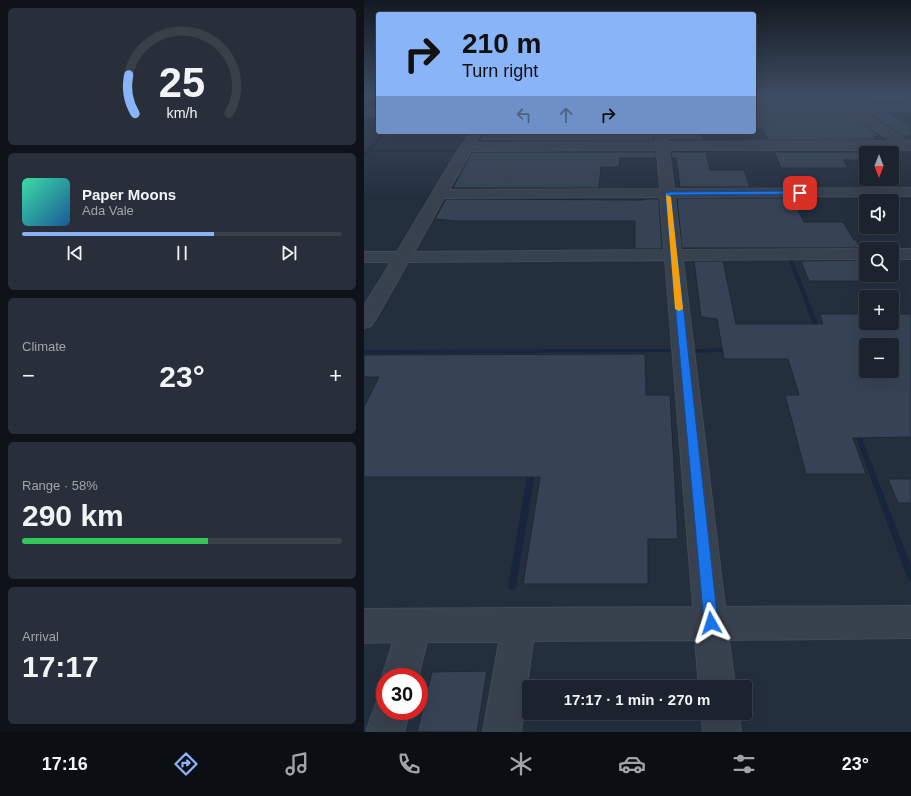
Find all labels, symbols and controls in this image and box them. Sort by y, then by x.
icon: right [396,28,448,80]
text: 210 m [462,28,541,59]
text: 25 [159,59,205,106]
text: Turn right [462,61,538,81]
icon: left [513,104,535,126]
icon: ahead [555,104,577,126]
icon: right [597,104,619,126]
text: km/h [167,105,198,121]
north arrow [859,146,899,186]
map controls [859,146,899,378]
pin [783,176,817,210]
icon: arrive [789,182,811,204]
text: Paper Moons [82,186,176,203]
button: sound [859,194,899,234]
text: Ada Vale [82,203,134,218]
icon: previous [64,242,86,264]
icon: pause [171,242,193,264]
icon: next [278,242,300,264]
button: search [859,242,899,282]
button: + [859,290,899,330]
button: − [859,338,899,378]
text: Climate [22,339,66,354]
text: 23° [159,360,205,393]
text: − [22,363,35,388]
text: + [329,363,342,388]
text: Range · 58% [22,478,98,493]
text: 290 km [22,499,124,532]
position arrow [690,602,732,644]
text: Arrival [22,629,59,644]
text: 17:17 [22,650,99,683]
speed limit sign: 30 [376,668,428,720]
text: 17:17 · 1 min · 270 m [564,691,710,708]
icon: directions [172,750,200,778]
icon: music [283,750,311,778]
icon: phone [395,750,423,778]
icon: climate [507,750,535,778]
icon: car [618,750,646,778]
icon: filters [730,750,758,778]
text: 17:16 [42,754,88,774]
text: 23° [842,754,869,774]

